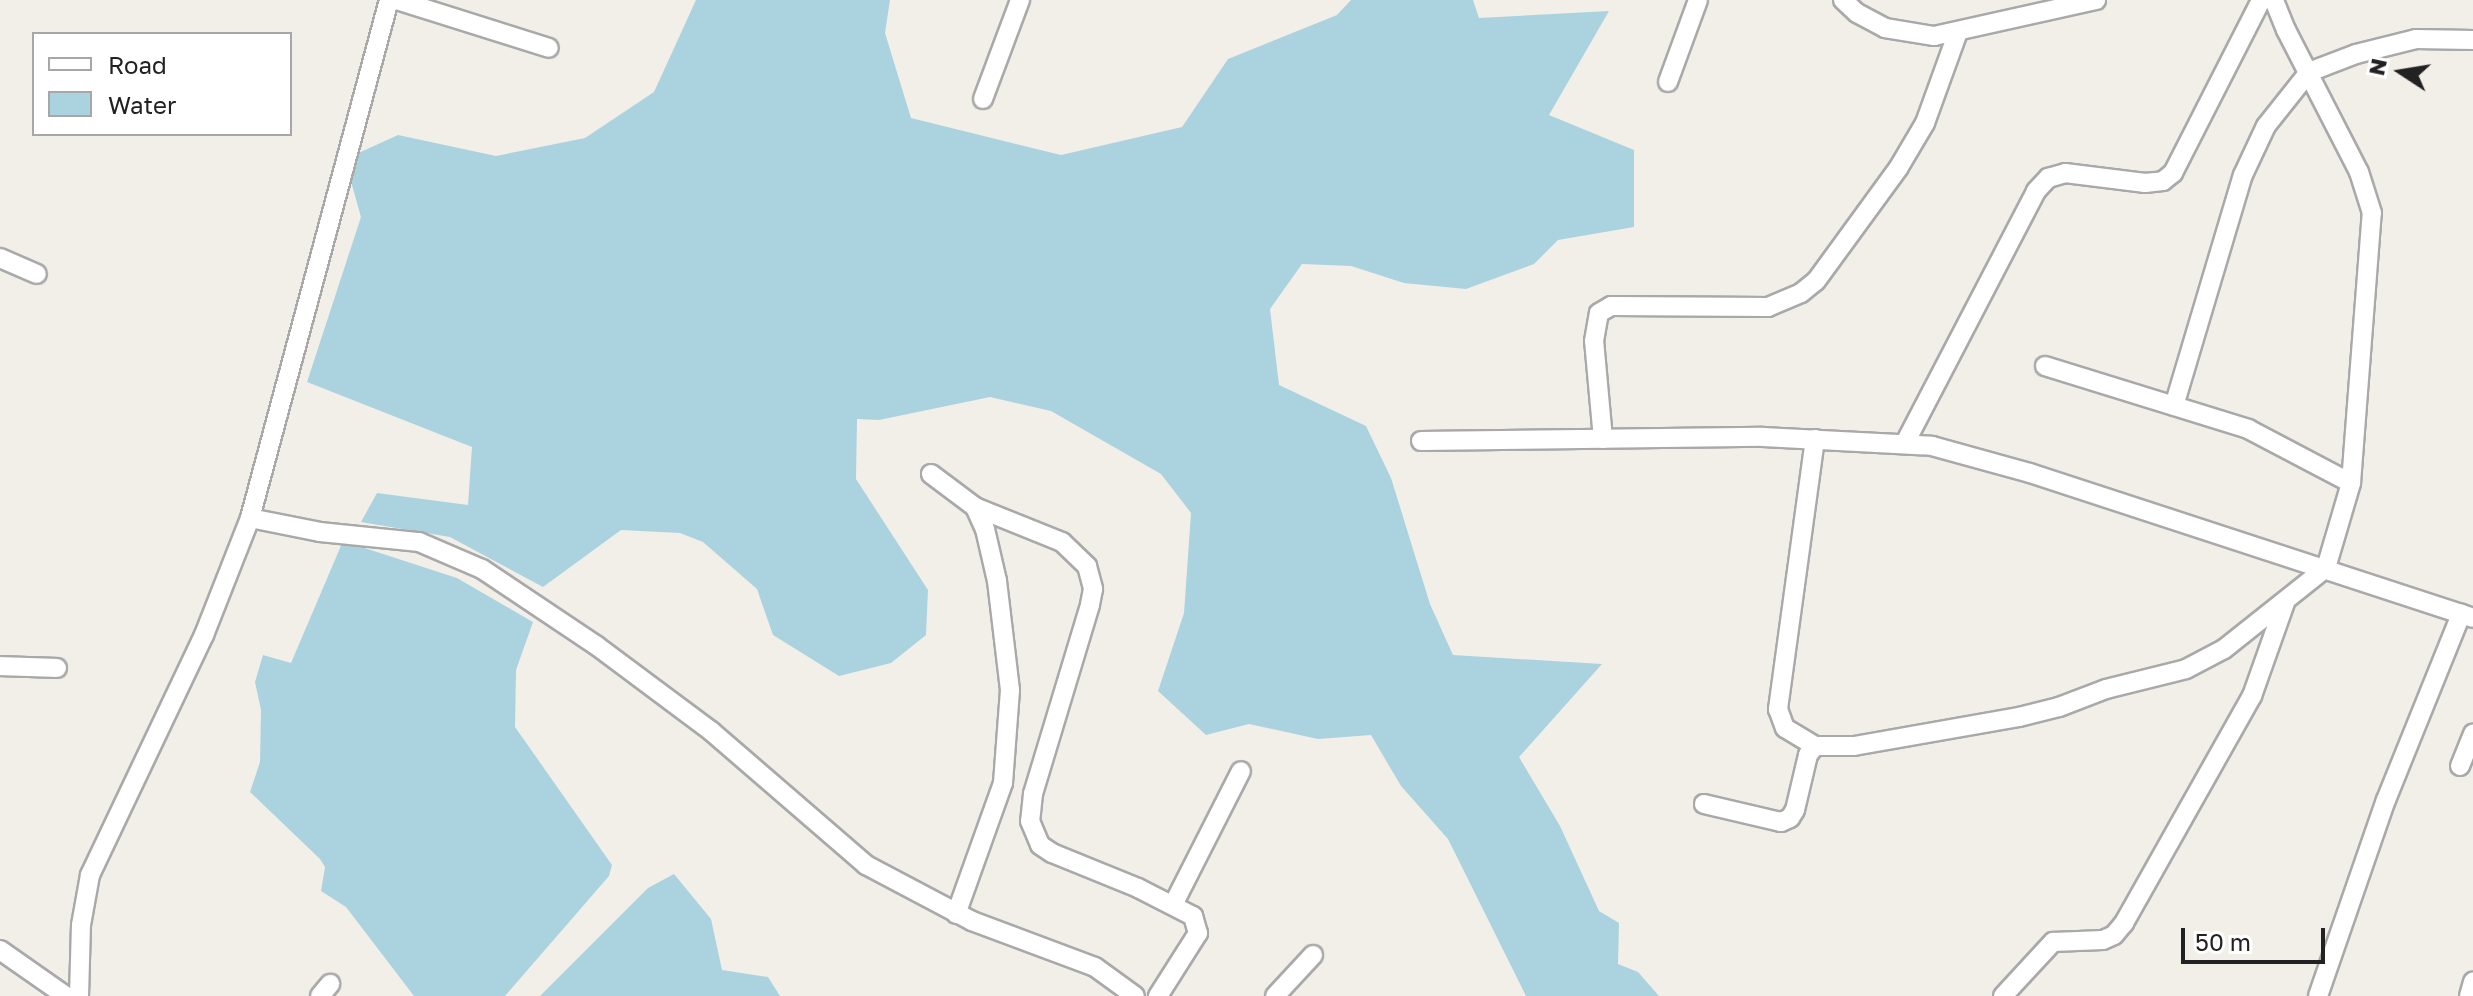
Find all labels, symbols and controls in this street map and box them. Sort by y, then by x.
legend [32,32,292,136]
north arrow [2361,32,2441,112]
text: Road [108,50,167,79]
text: N [2362,56,2392,78]
text: Water [108,90,176,119]
scale bar [2185,912,2329,962]
text: 50 m [2195,927,2251,956]

